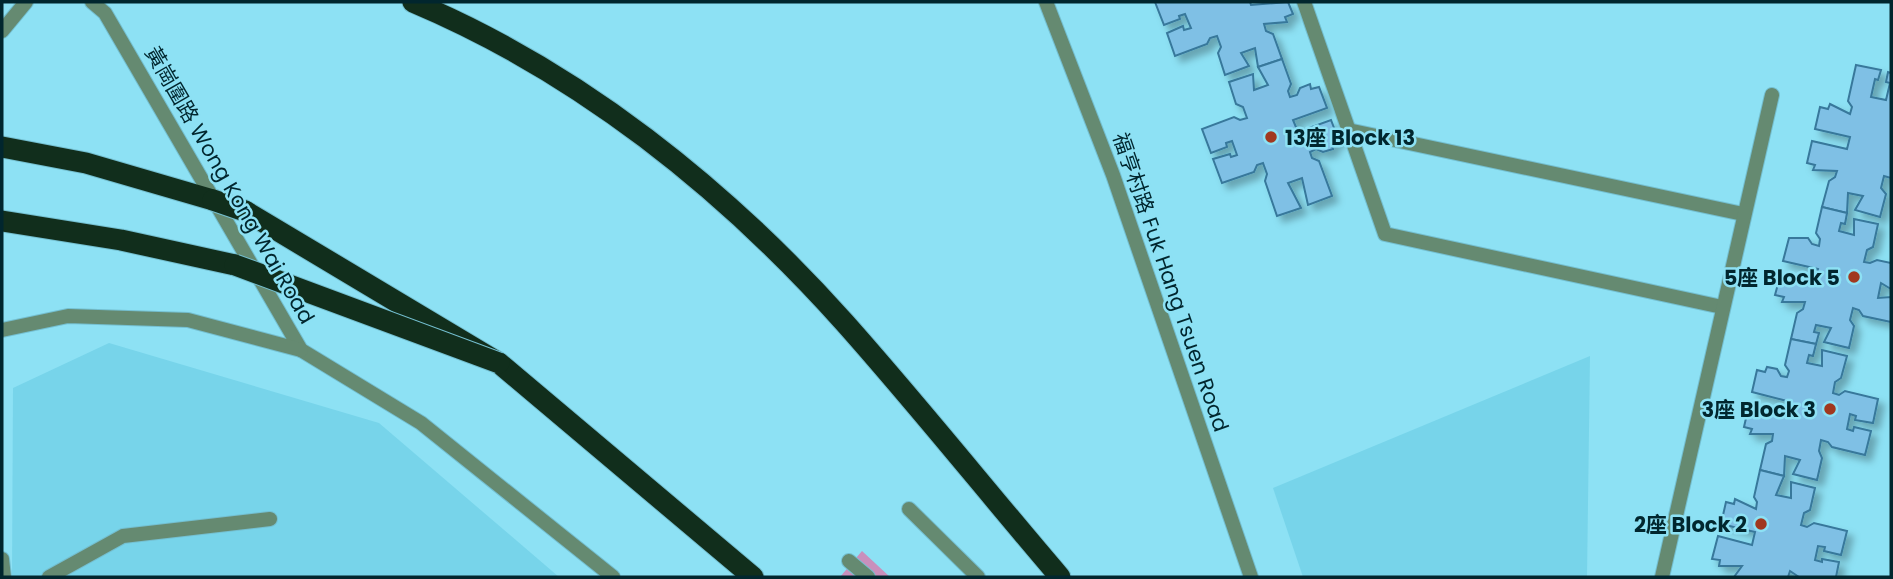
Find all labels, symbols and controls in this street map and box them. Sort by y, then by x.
street label: 黃崗圍路 Wong Kong Wai Road [138,41,322,329]
place label: 13座 Block 13 [1285,123,1415,152]
street label: 福亨村路 Fuk Hang Tsuen Road [1106,129,1236,435]
marker: 13座 Block 13 [1263,129,1279,145]
place label: 5座 Block 5 [1724,263,1840,292]
marker: 5座 Block 5 [1846,269,1862,285]
place label: 3座 Block 3 [1702,395,1816,424]
marker: 3座 Block 3 [1822,401,1838,417]
place label: 2座 Block 2 [1634,510,1747,539]
marker: 2座 Block 2 [1753,516,1769,532]

